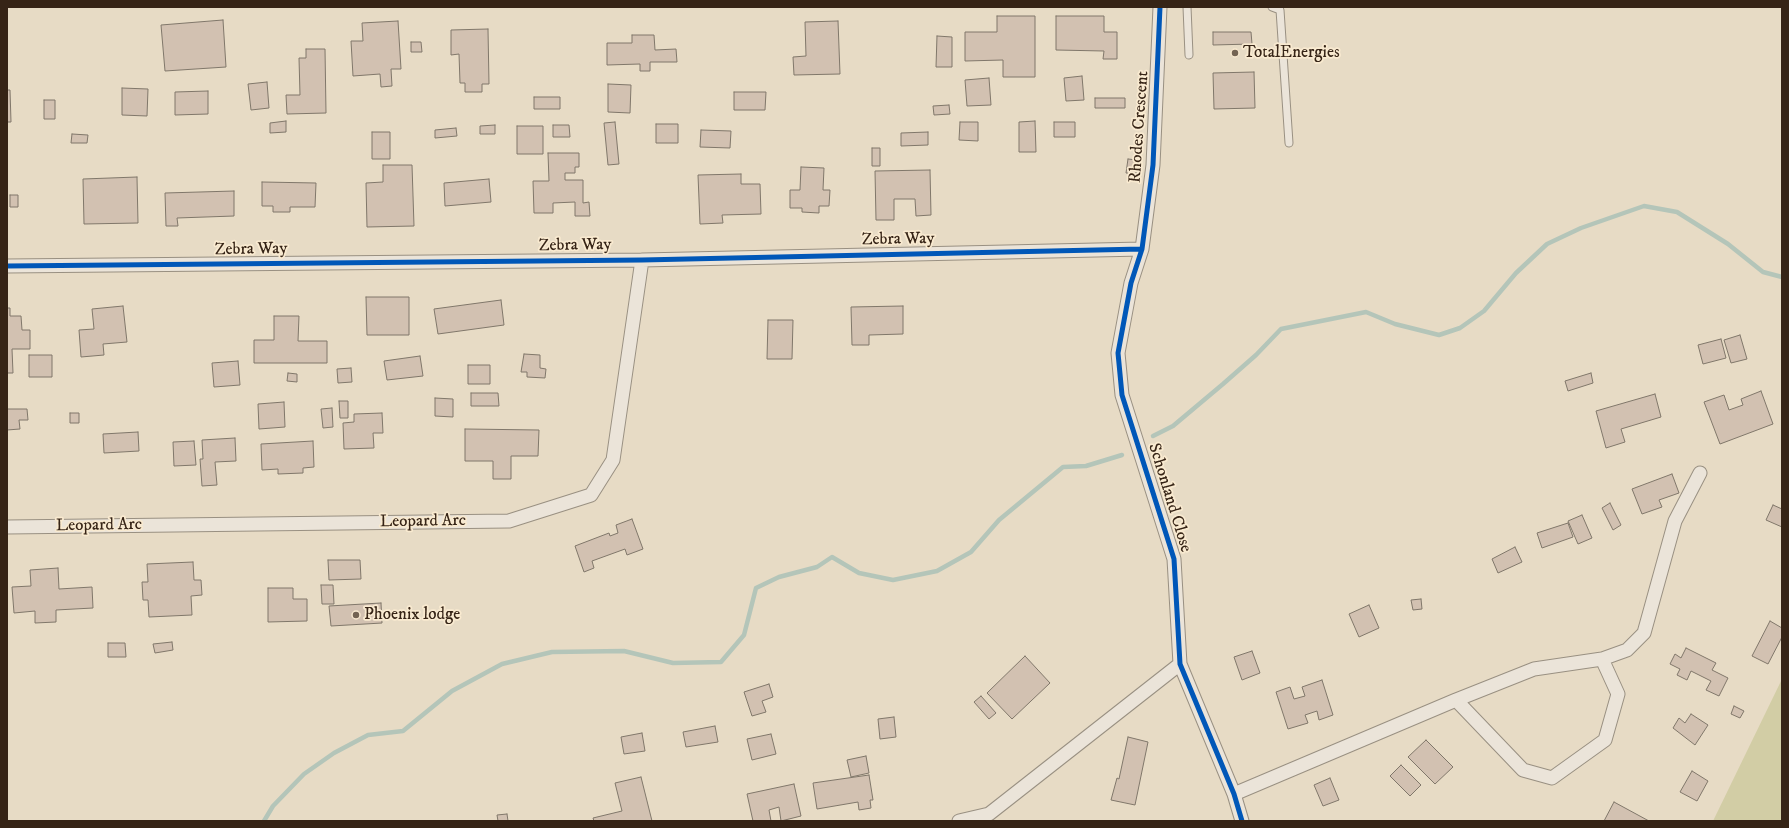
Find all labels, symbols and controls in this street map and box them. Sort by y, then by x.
place label: TotalEnergies [1243,43,1340,63]
marker: TotalEnergies [1230,48,1240,58]
street label: Rhodes Crescent [1126,70,1154,184]
street label: Zebra Way [861,229,935,251]
street label: Zebra Way [538,235,612,257]
street label: Zebra Way [214,239,288,261]
street label: Schonland Close [1143,441,1195,555]
street label: Leopard Arc [380,511,466,533]
street label: Leopard Arc [56,515,142,537]
place label: Phoenix lodge [364,605,460,625]
marker: Phoenix lodge [351,610,361,620]

